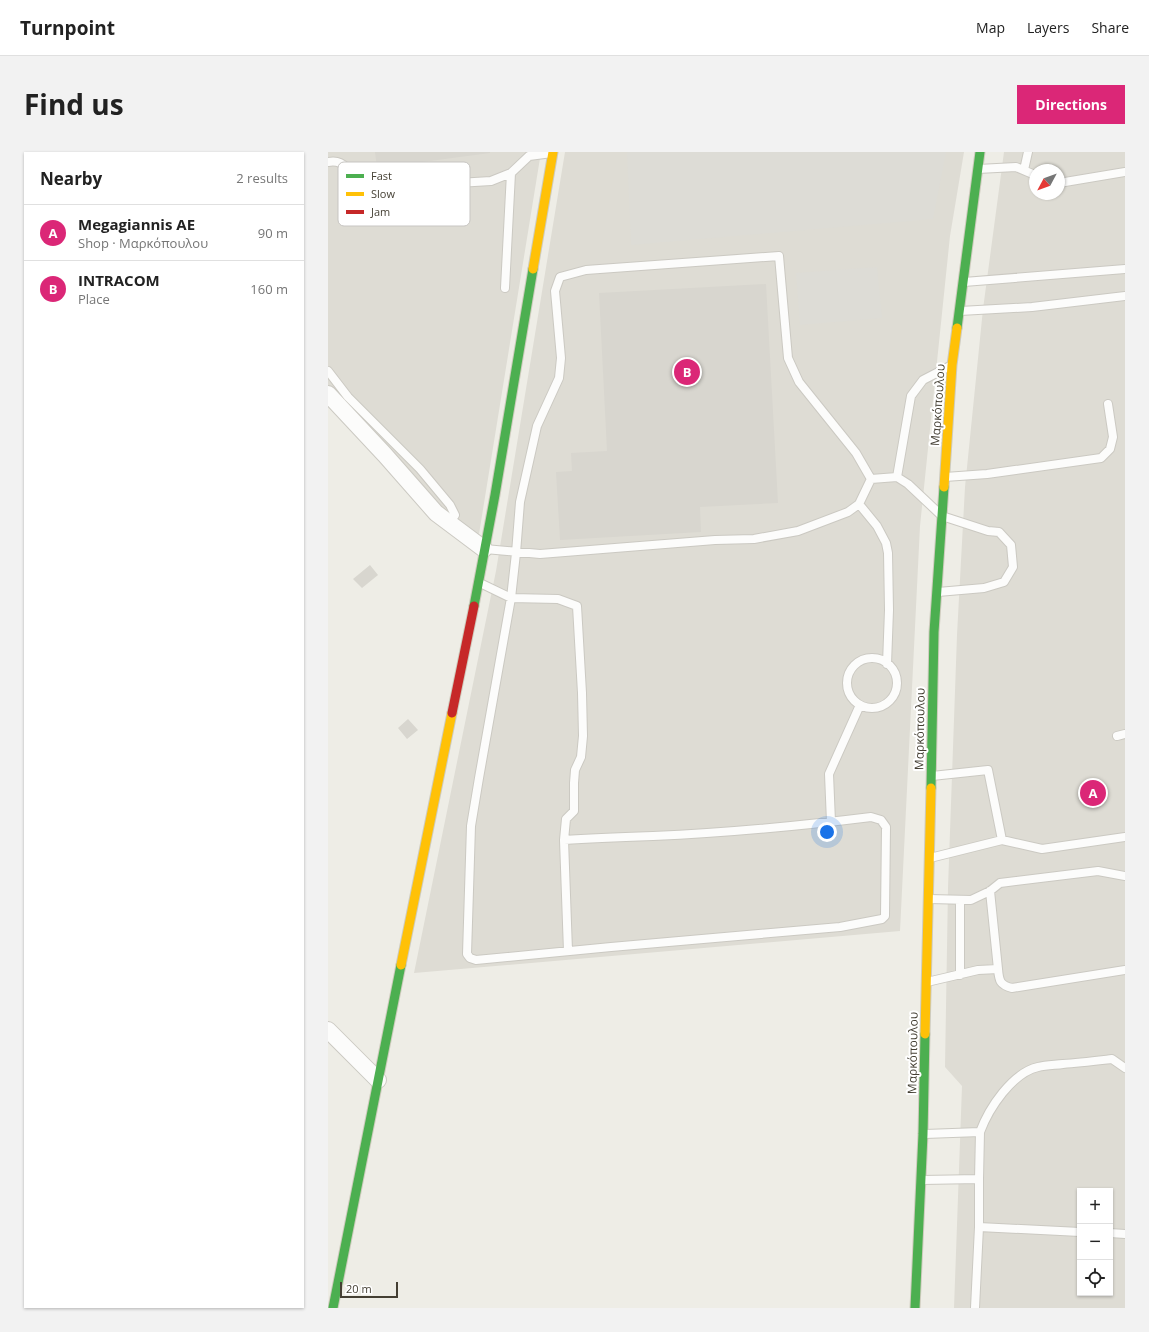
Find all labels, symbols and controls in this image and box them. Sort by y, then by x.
text: Turnpoint [20,15,115,41]
text: Map [976,18,1005,37]
text: Layers [1027,18,1069,37]
text: Share [1091,18,1129,37]
text: Find us [24,85,124,123]
button: Directions [1017,85,1125,124]
legend [338,162,470,226]
north arrow [1029,164,1065,200]
text: Nearby [40,167,102,190]
text: Fast [371,168,392,183]
text: 2 results [236,169,288,187]
text: Slow [371,186,395,201]
text: Jam [370,204,390,219]
text: Megagiannis AE [78,214,195,234]
text: A [49,224,57,242]
text: 90 m [258,224,288,242]
text: Shop · Μαρκόπουλου [78,234,208,252]
text: INTRACOM [78,270,160,290]
text: B [49,280,57,298]
text: 160 m [250,280,288,298]
text: Place [78,290,110,308]
pin: B [674,357,700,387]
street label: Μαρκόπουλου [926,363,949,447]
street label: Μαρκόπουλου [910,688,929,770]
pin: A [1080,778,1106,808]
your location [817,822,837,842]
street label: Μαρκόπουλου [903,1012,922,1094]
map controls [1077,1188,1113,1296]
button: + [1077,1188,1113,1224]
button: − [1077,1224,1113,1260]
button: locate [1077,1260,1113,1296]
scale bar [340,1280,398,1299]
text: 20 m [346,1281,372,1296]

